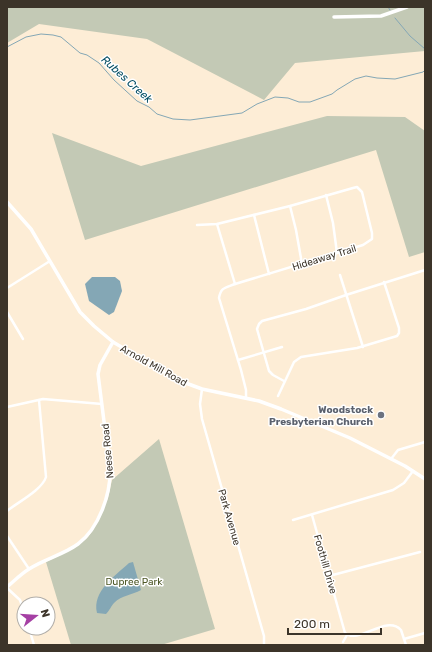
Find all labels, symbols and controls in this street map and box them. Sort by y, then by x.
water label: Rubes Creek [98,53,155,106]
street label: Hideaway Trail [291,243,358,273]
street label: Arnold Mill Road [118,343,189,389]
place label: Woodstock Presbyterian Church [269,404,373,428]
marker: Woodstock Presbyterian Church [376,410,386,420]
street label: Neese Road [100,423,116,479]
street label: Park Avenue [215,488,243,547]
street label: Foothill Drive [311,533,339,596]
park label: Dupree Park [105,576,163,588]
north arrow [16,596,56,636]
text: N [38,608,52,619]
scale bar [288,610,381,636]
text: 200 m [294,617,330,631]

